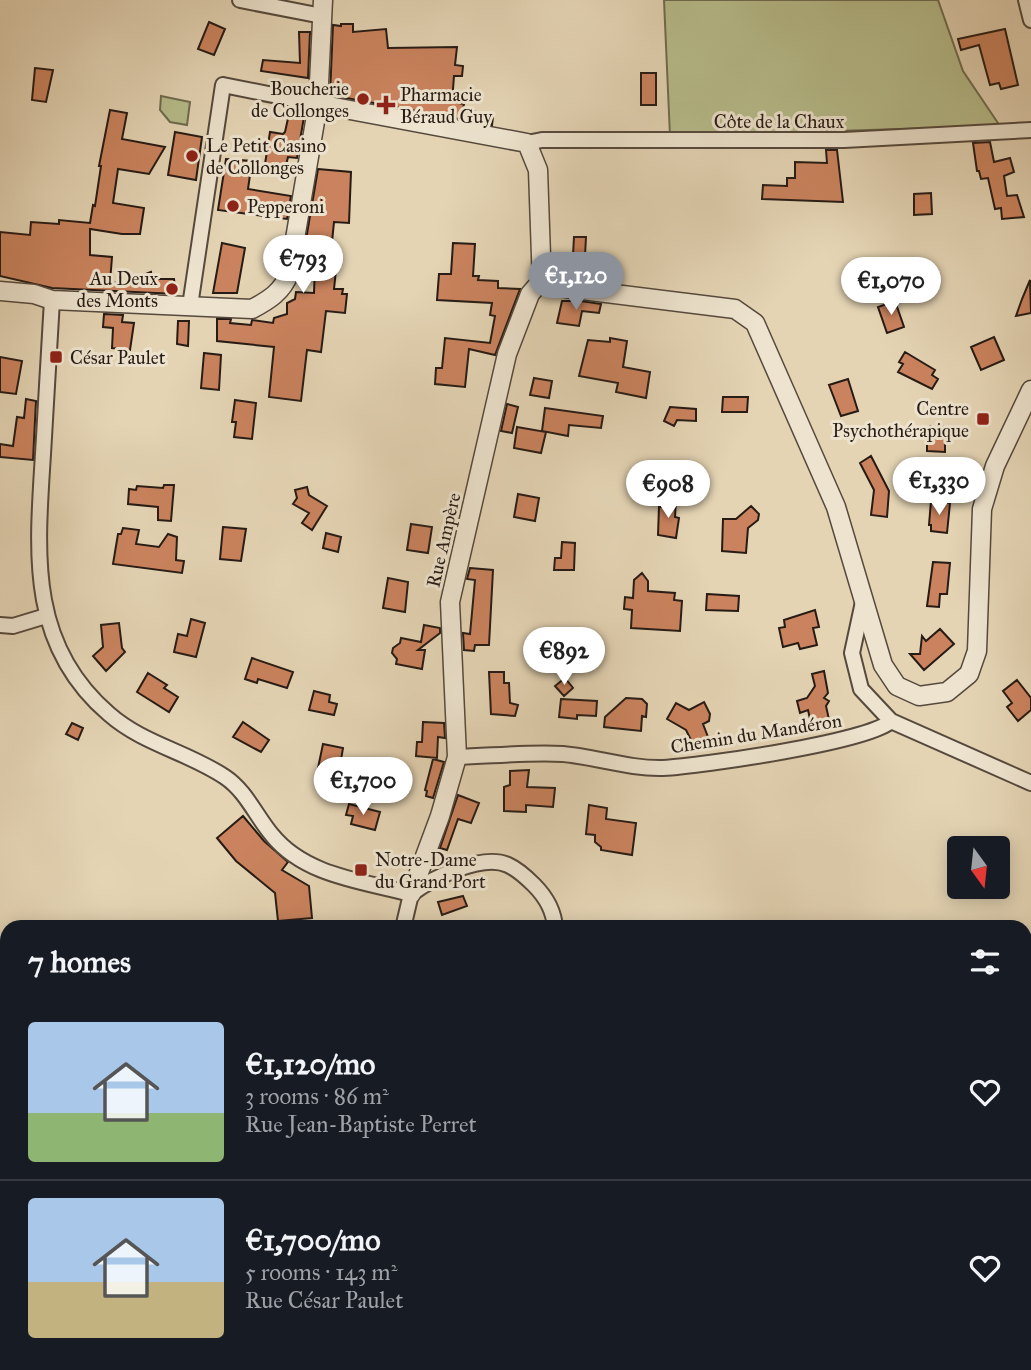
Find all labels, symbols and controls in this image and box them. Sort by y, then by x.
place label: Boucherie de Collonges [251,77,349,123]
place label: Pharmacie Béraud Guy [400,83,493,128]
marker: Boucherie de Collonges [355,91,371,107]
marker: Pharmacie Béraud Guy [378,97,394,113]
street label: Côte de la Chaux [714,110,845,133]
place label: Le Petit Casino de Collonges [206,134,326,180]
marker: Le Petit Casino de Collonges [184,148,200,164]
place label: Pepperoni [247,195,325,218]
marker: Pepperoni [225,198,241,214]
pin: €793 [262,236,344,295]
text: €793 [279,244,327,272]
pin: €1,120 [519,252,633,312]
pin: €1,070 [834,258,948,317]
text: €1,120 [545,261,607,289]
text: €1,070 [857,266,925,294]
place label: Au Deux des Monts [77,267,159,312]
marker: Au Deux des Monts [164,281,180,297]
place label: César Paulet [70,346,166,369]
marker: César Paulet [48,349,64,365]
place label: Centre Psychothérapique [832,397,969,443]
marker: Centre Psychothérapique [975,411,991,427]
pin: €1,330 [882,458,996,517]
pin: €908 [627,461,709,520]
text: €1,330 [909,466,969,494]
text: €908 [642,469,694,497]
street label: Rue Ampère [421,490,466,590]
pin: €892 [523,628,605,687]
text: €892 [539,636,589,664]
street label: Chemin du Mandéron [669,709,843,758]
pin: €1,700 [306,758,420,817]
text: €1,700 [330,766,396,794]
north arrow [947,836,1010,900]
map controls [947,836,1010,899]
place label: Notre-Dame du Grand Port [375,848,486,893]
marker: Notre-Dame du Grand Port [353,862,369,878]
icon: filters [966,943,1004,981]
text: 7 homes [28,944,131,980]
text: €1,120/mo [245,1046,375,1082]
icon: home [84,1050,168,1134]
icon: heart [966,1073,1004,1111]
text: 3 rooms · 86 m² [245,1082,389,1110]
text: Rue Jean-Baptiste Perret [245,1110,477,1138]
text: €1,700/mo [245,1222,381,1258]
icon: home [84,1226,168,1310]
icon: heart [966,1249,1004,1287]
text: 5 rooms · 143 m² [245,1258,397,1286]
text: Rue César Paulet [245,1286,403,1314]

